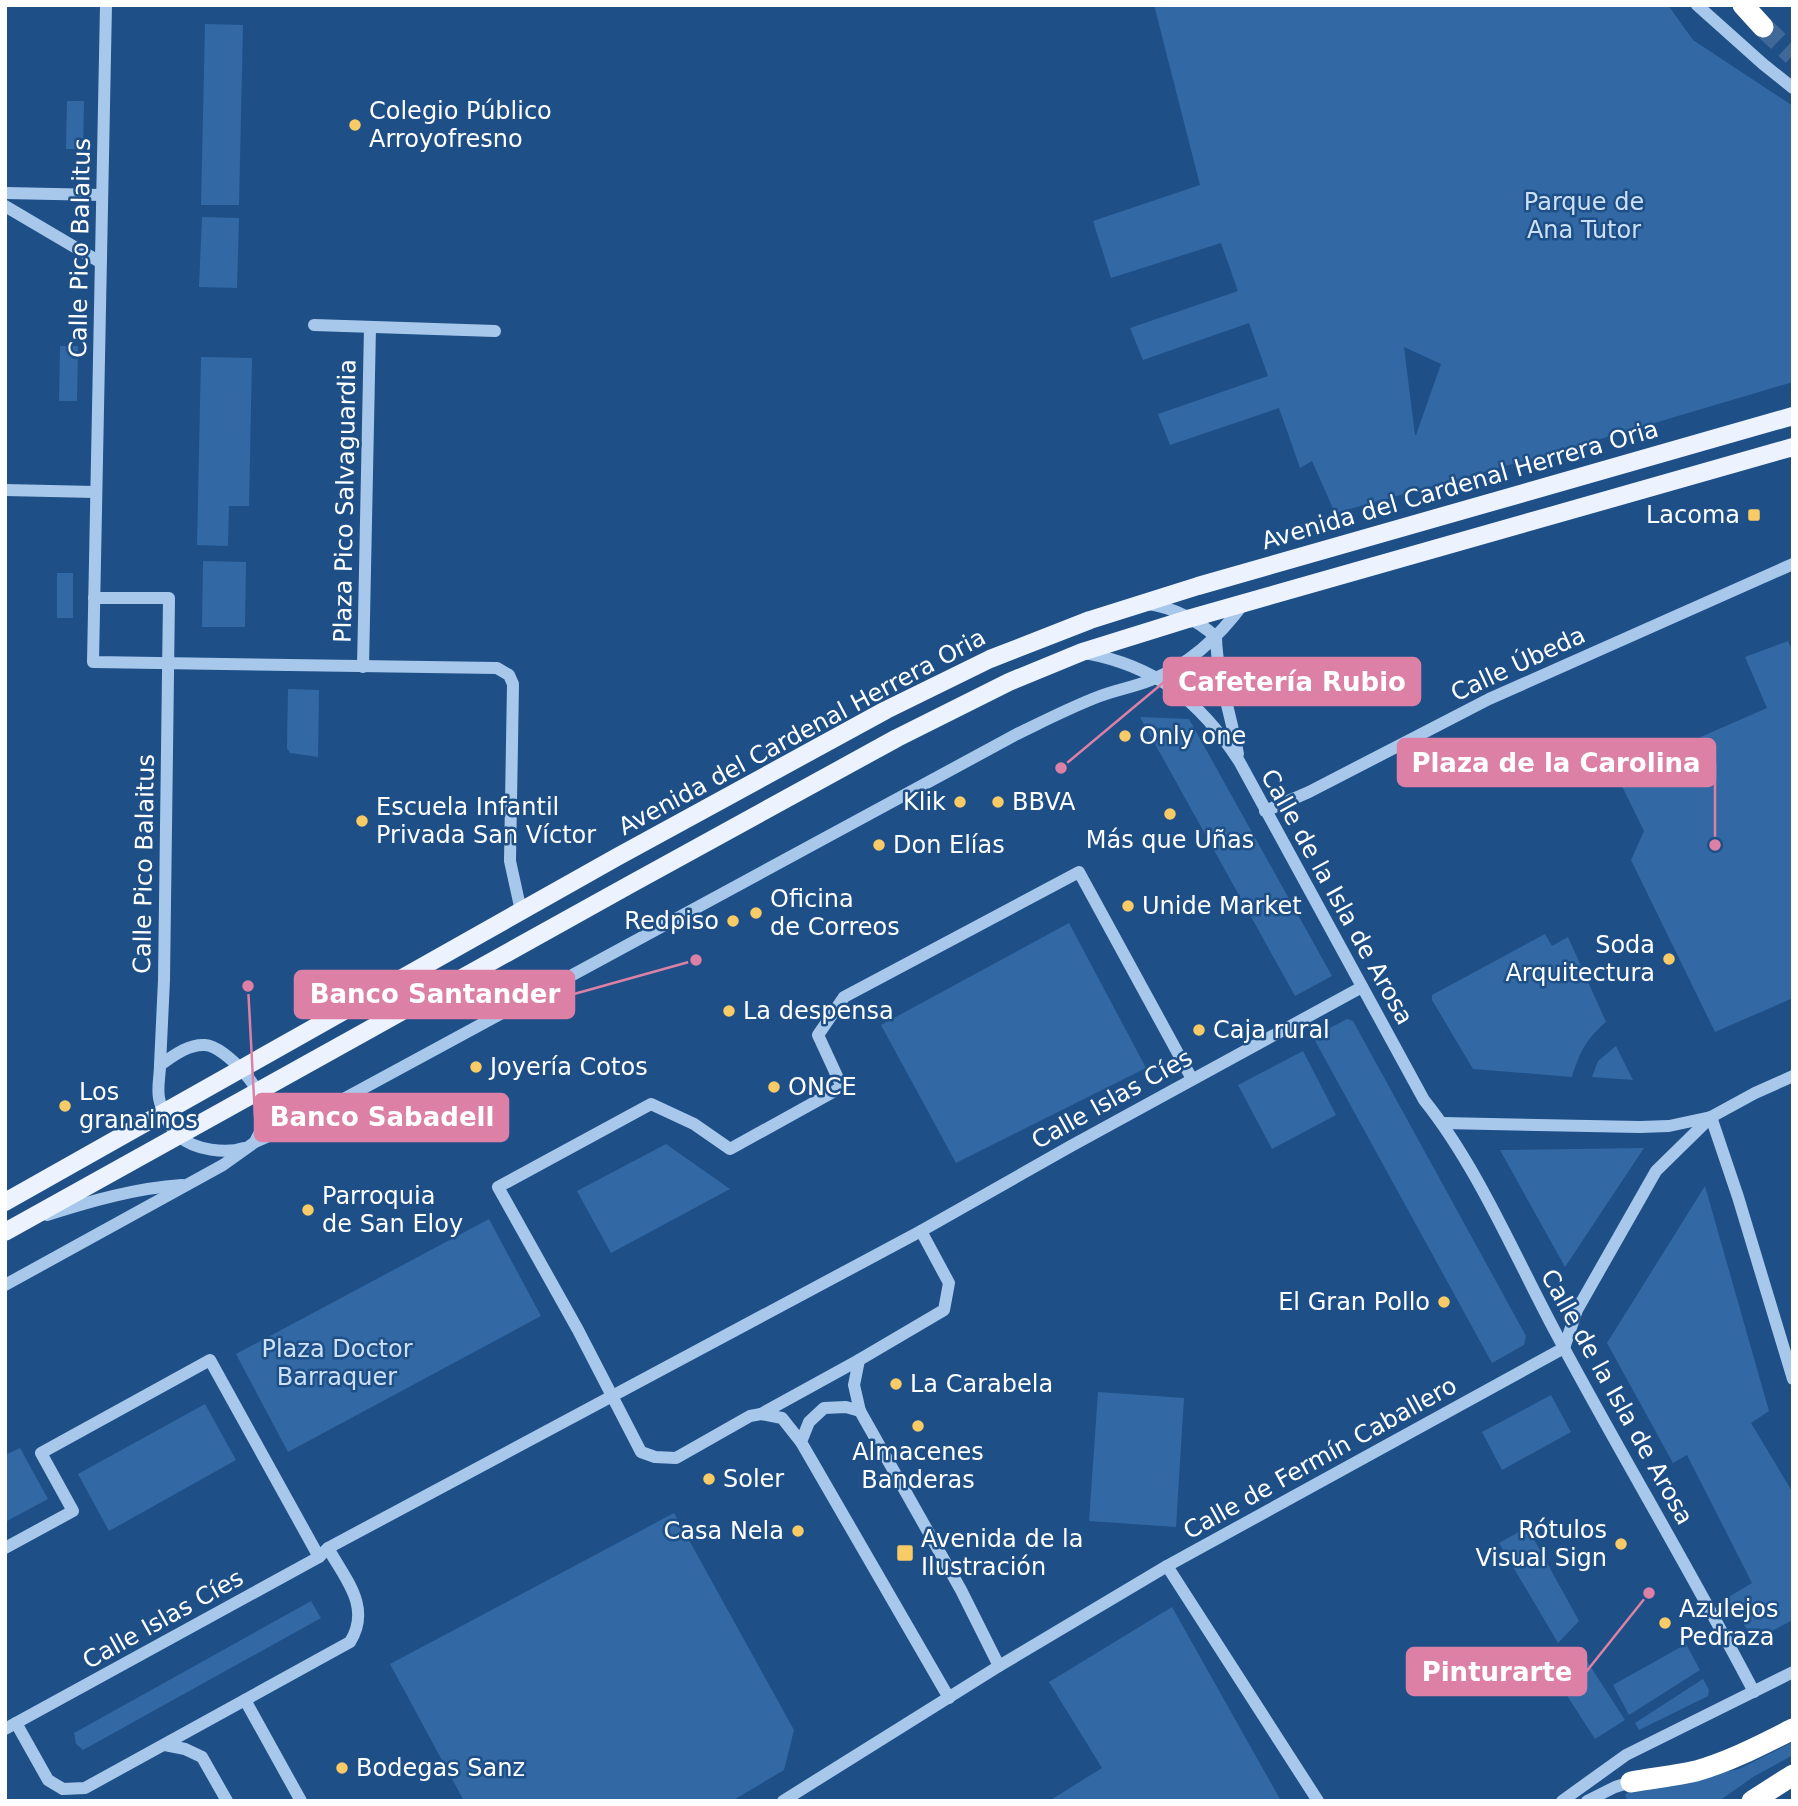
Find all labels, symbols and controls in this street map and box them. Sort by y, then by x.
place label: Colegio Público Arroyofresno [369,97,552,153]
marker: Colegio Público Arroyofresno [347,117,363,133]
street label: Calle Pico Balaitus [64,138,96,358]
park label: Parque de Ana Tutor [1524,188,1644,244]
street label: Plaza Pico Salvaguardia [329,359,361,643]
street label: Avenida del Cardenal Herrera Oria [1258,415,1662,555]
place label: Lacoma [1646,501,1740,529]
marker: Lacoma [1746,507,1762,523]
street label: Calle Úbeda [1446,619,1589,707]
street label: Avenida del Cardenal Herrera Oria [614,623,990,841]
callout: Cafetería Rubio [1164,658,1420,705]
text: Cafetería Rubio [1178,667,1406,697]
place label: Only one [1139,722,1246,750]
marker: Only one [1117,728,1133,744]
callout: Plaza de la Carolina [1398,739,1715,786]
text: Plaza de la Carolina [1411,748,1701,778]
street label: Calle Pico Balaitus [128,754,160,974]
street label: Calle de la Isla de Arosa [1255,764,1419,1030]
place label: Klik [903,788,946,816]
place label: BBVA [1012,788,1076,816]
place label: Escuela Infantil Privada San Víctor [376,793,596,849]
marker: Klik [952,794,968,810]
marker: BBVA [990,794,1006,810]
marker: Más que Uñas [1162,806,1178,822]
marker: Escuela Infantil Privada San Víctor [354,813,370,829]
place label: Más que Uñas [1086,826,1254,854]
place label: Don Elías [893,831,1005,859]
marker: Don Elías [871,837,887,853]
place label: Oficina de Correos [770,885,900,941]
place label: Unide Market [1142,892,1302,920]
marker: Unide Market [1120,898,1136,914]
marker: Oficina de Correos [748,905,764,921]
place label: Redpiso [624,907,719,935]
marker: Redpiso [725,913,741,929]
place label: Soda Arquitectura [1505,931,1655,987]
marker: Soda Arquitectura [1661,951,1677,967]
callout: Banco Santander [295,971,574,1018]
text: Banco Santander [310,979,560,1009]
place label: La despensa [743,997,894,1025]
marker: La despensa [721,1003,737,1019]
place label: Caja rural [1213,1016,1330,1044]
marker: Caja rural [1191,1022,1207,1038]
street label: Calle Islas Cíes [1027,1043,1197,1155]
place label: Joyería Cotos [488,1053,648,1081]
marker: Joyería Cotos [468,1059,484,1075]
place label: ONCE [788,1073,857,1101]
place label: Los granainos [79,1078,198,1134]
marker: ONCE [766,1079,782,1095]
callout: Banco Sabadell [255,1094,508,1141]
marker: Los granainos [57,1098,73,1114]
text: Banco Sabadell [270,1102,494,1132]
place label: Parroquia de San Eloy [322,1182,463,1238]
marker: Parroquia de San Eloy [300,1202,316,1218]
street label: Calle de la Isla de Arosa [1535,1264,1699,1530]
place label: El Gran Pollo [1278,1288,1430,1316]
marker: El Gran Pollo [1436,1294,1452,1310]
park label: Plaza Doctor Barraquer [261,1335,413,1391]
place label: La Carabela [910,1370,1053,1398]
street label: Calle de Fermín Caballero [1179,1371,1461,1545]
marker: La Carabela [888,1376,904,1392]
marker: Almacenes Banderas [910,1418,926,1434]
place label: Almacenes Banderas [852,1438,984,1494]
place label: Soler [723,1465,784,1493]
marker: Soler [701,1471,717,1487]
place label: Rótulos Visual Sign [1475,1516,1607,1572]
place label: Casa Nela [664,1517,784,1545]
marker: Casa Nela [790,1523,806,1539]
place label: Avenida de la Ilustración [921,1525,1083,1581]
marker: Rótulos Visual Sign [1613,1536,1629,1552]
marker: Avenida de la Ilustración [895,1543,915,1563]
street label: Calle Islas Cíes [78,1563,248,1675]
place label: Azulejos Pedraza [1679,1595,1779,1651]
marker: Azulejos Pedraza [1657,1615,1673,1631]
callout: Pinturarte [1407,1648,1586,1695]
text: Pinturarte [1422,1657,1572,1687]
place label: Bodegas Sanz [356,1754,525,1782]
marker: Bodegas Sanz [334,1760,350,1776]

